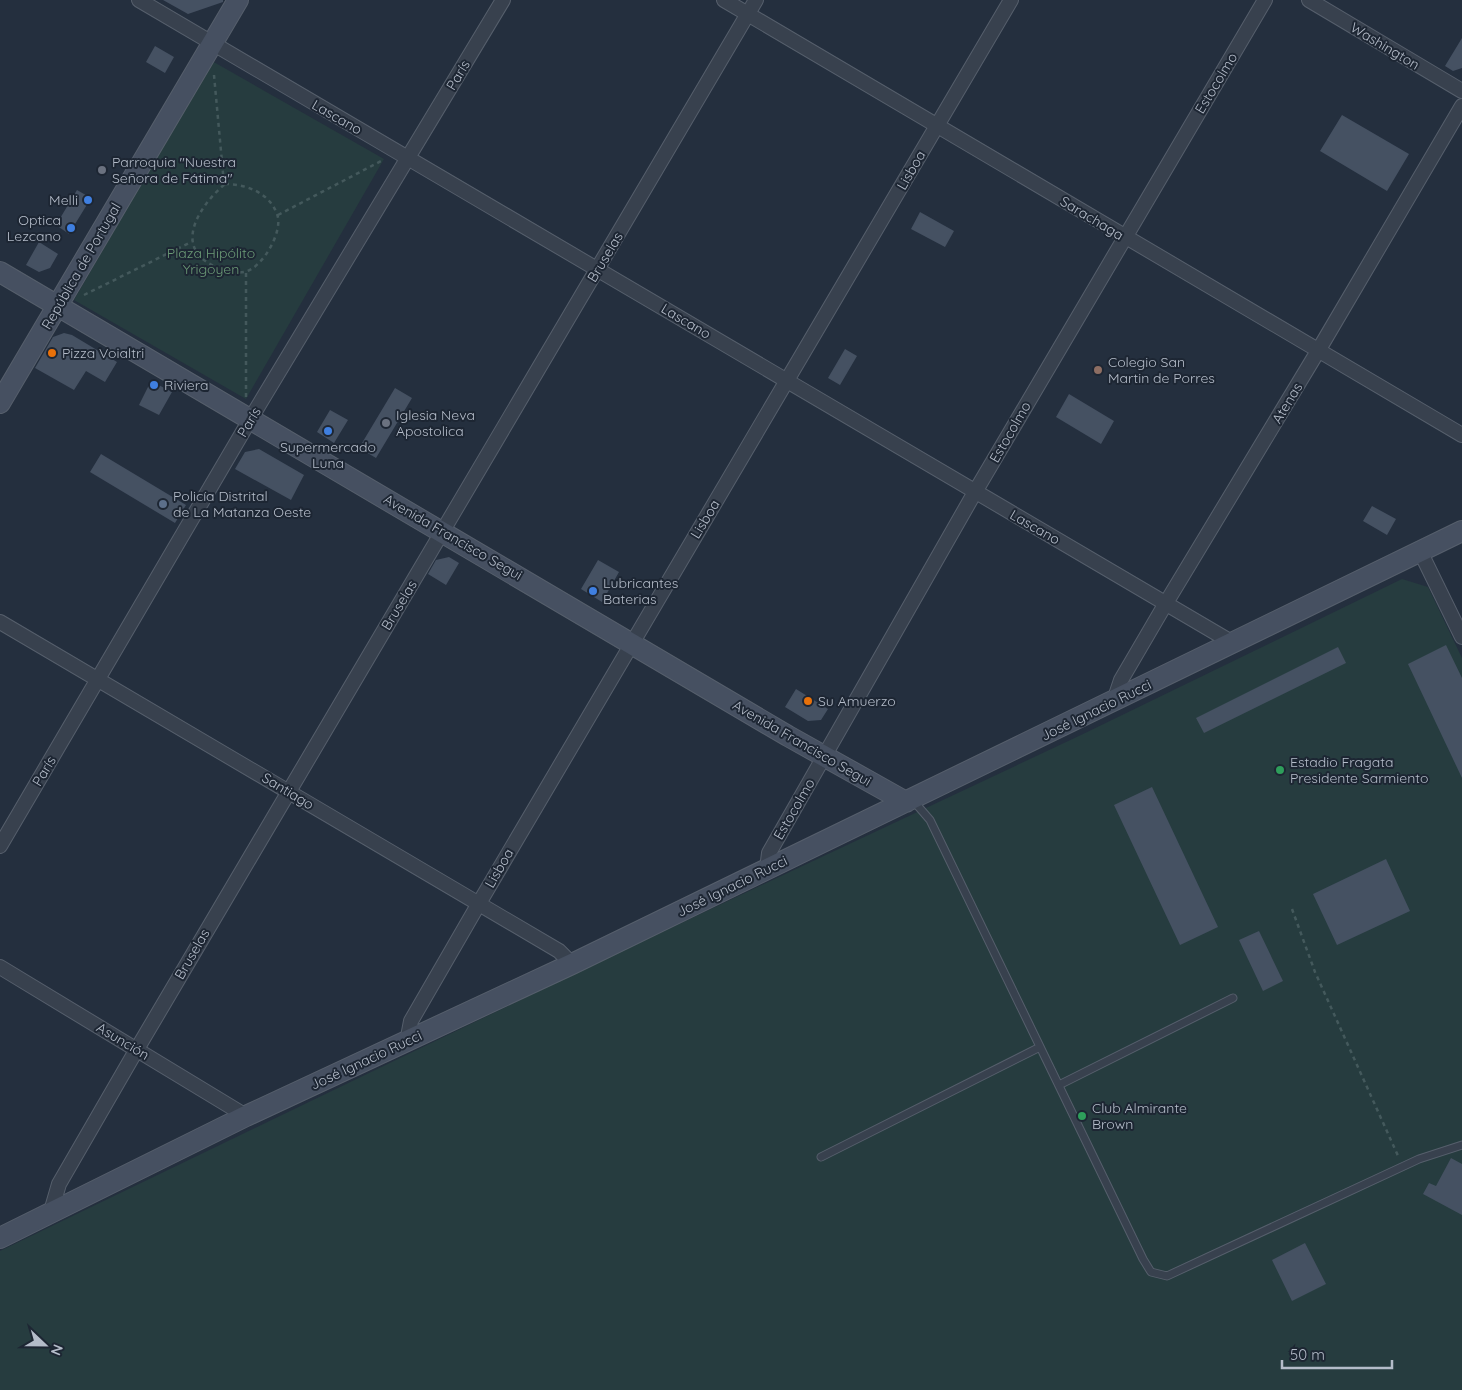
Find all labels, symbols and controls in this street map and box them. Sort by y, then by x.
street label: Washington [1347,18,1423,74]
street label: Estocolmo [1191,49,1241,117]
street label: París [442,57,474,93]
street label: Lascano [309,96,365,138]
street label: Lisboa [893,147,929,193]
place label: Parroquia "Nuestra Señora de Fátima" [112,153,236,187]
marker: Parroquia "Nuestra Señora de Fátima" [96,164,108,176]
place label: Melli [49,191,78,209]
street label: Sarachaga [1057,192,1127,244]
marker: Melli [82,194,94,206]
street label: República de Portugal [37,200,125,332]
place label: Optica Lezcano [7,211,61,245]
marker: Optica Lezcano [65,222,77,234]
street label: Bruselas [583,229,627,285]
park label: Plaza Hipólito Yrigoyen [167,244,255,278]
street label: Lascano [658,299,714,343]
place label: Pizza Voialtri [62,344,144,362]
marker: Pizza Voialtri [46,347,58,359]
place label: Colegio San Martin de Porres [1108,353,1215,387]
marker: Colegio San Martin de Porres [1092,364,1104,376]
place label: Riviera [164,376,208,394]
marker: Riviera [148,379,160,391]
street label: Atenas [1268,379,1306,427]
street label: Estocolmo [985,398,1035,466]
street label: París [233,404,265,440]
place label: Iglesia Neva Apostolica [396,406,475,440]
marker: Iglesia Neva Apostolica [380,417,392,429]
marker: Supermercado Luna [322,425,334,437]
place label: Supermercado Luna [280,438,376,472]
place label: Policía Distrital de La Matanza Oeste [173,487,311,521]
street label: Avenida Francisco Segui [381,490,525,584]
street label: Lisboa [686,496,724,542]
marker: Policía Distrital de La Matanza Oeste [157,498,169,510]
street label: Lascano [1007,506,1063,548]
place label: Lubricantes Baterias [603,574,678,608]
street label: Bruselas [377,577,421,633]
marker: Lubricantes Baterias [587,585,599,597]
street label: José Ignacio Rucci [1038,675,1154,745]
place label: Su Amuerzo [818,692,896,710]
marker: Su Amuerzo [802,695,814,707]
street label: Avenida Francisco Segui [730,696,874,790]
street label: París [28,753,60,789]
place label: Estadio Fragata Presidente Sarmiento [1290,753,1428,787]
marker: Estadio Fragata Presidente Sarmiento [1274,764,1286,776]
street label: Santiago [259,768,317,814]
street label: Estocolmo [769,775,819,843]
street label: Lisboa [481,845,517,891]
street label: José Ignacio Rucci [674,851,790,921]
street label: Bruselas [170,926,214,982]
street label: Asunción [93,1018,153,1064]
street label: José Ignacio Rucci [307,1026,425,1094]
place label: Club Almirante Brown [1092,1099,1187,1133]
marker: Club Almirante Brown [1076,1110,1088,1122]
north arrow [20,1320,70,1370]
scale bar [1282,1338,1392,1370]
text: N [47,1342,67,1358]
text: 50 m [1290,1345,1325,1364]

